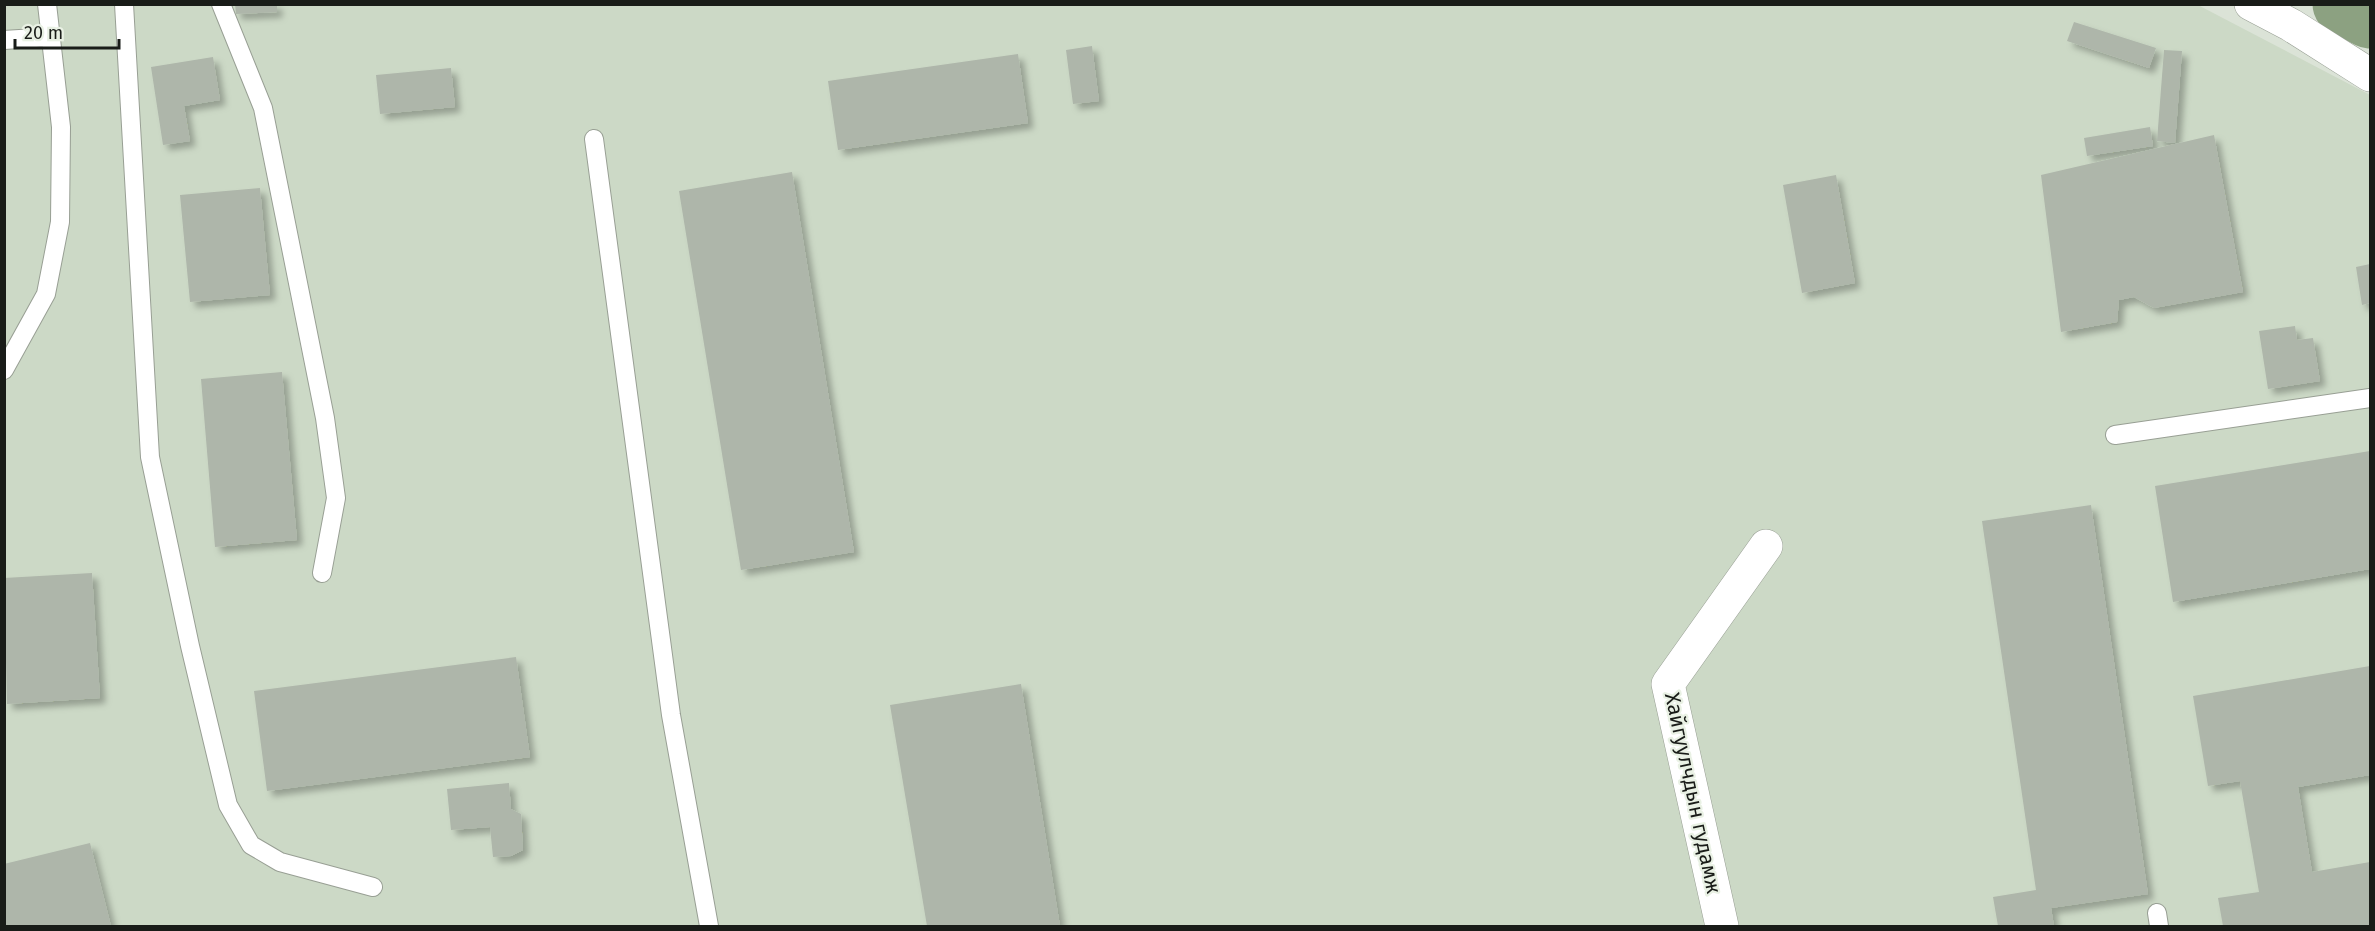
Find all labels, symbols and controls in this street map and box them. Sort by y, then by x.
scale bar [15,12,118,50]
text: 20 m [24,22,63,44]
street label: Хайгуулчдын гудамж [1659,690,1727,896]

